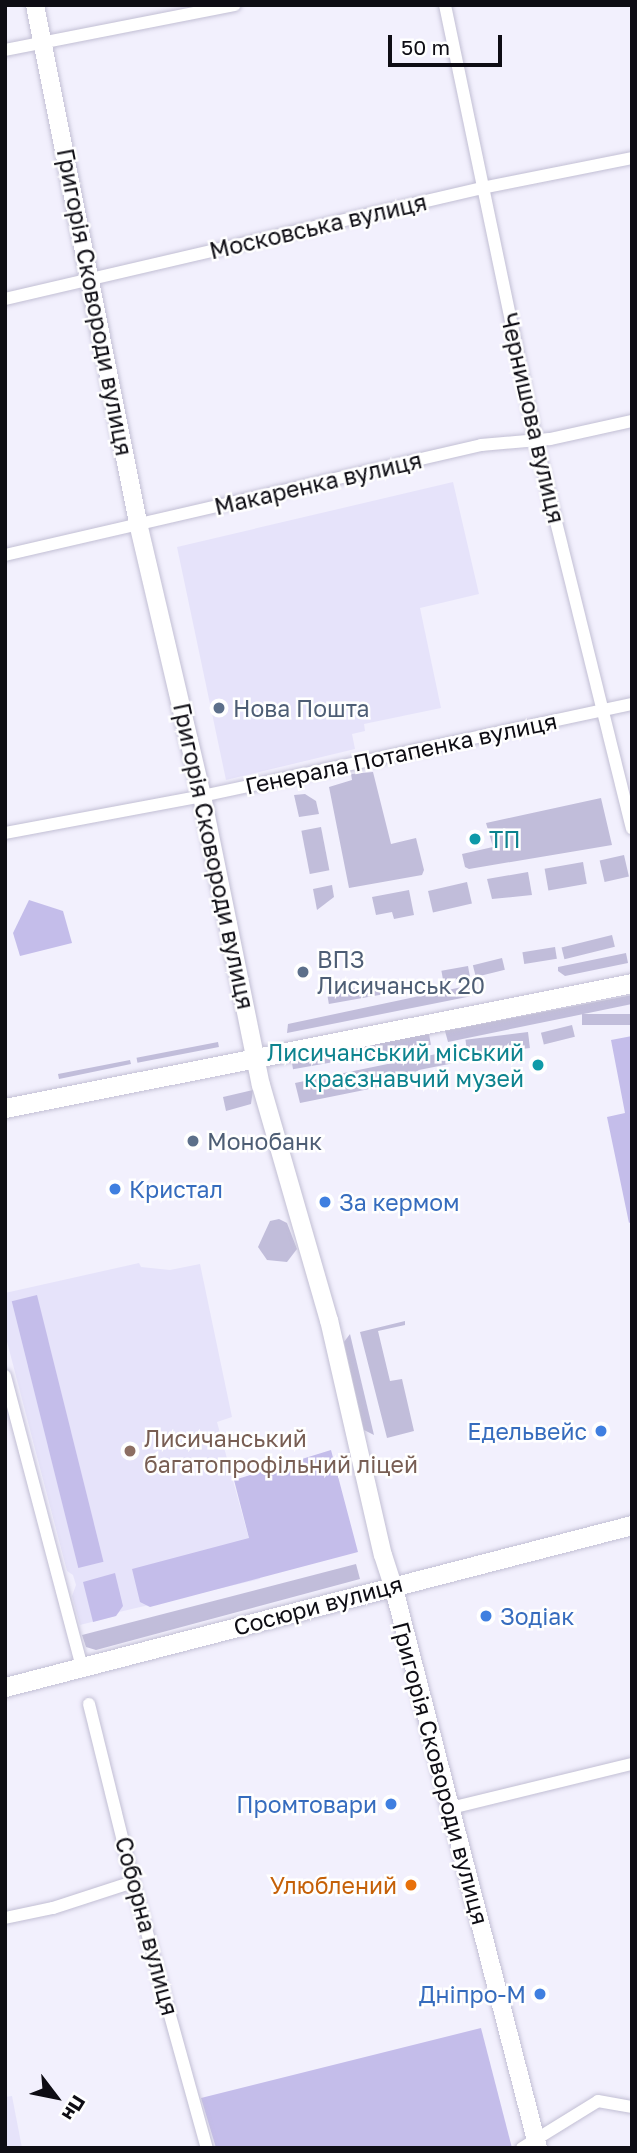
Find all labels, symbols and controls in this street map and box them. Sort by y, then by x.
scale bar [392,21,506,65]
text: 50 m [401,34,450,60]
street label: Григорія Сковороди вулиця [52,146,138,458]
street label: Московська вулиця [207,188,429,264]
street label: Чернишова вулиця [495,310,571,526]
street label: Макаренка вулиця [212,446,424,520]
place label: Нова Пошта [233,694,370,722]
street label: Григорія Сковороди вулиця [168,700,260,1012]
marker: Нова Пошта [211,700,227,716]
street label: Генерала Потапенка вулиця [243,706,559,800]
place label: ТП [489,825,521,853]
marker: ТП [467,831,483,847]
place label: ВПЗ Лисичанськ 20 [317,945,485,999]
marker: ВПЗ Лисичанськ 20 [295,964,311,980]
place label: Лисичанський міський краєзнавчий музей [267,1038,524,1092]
marker: Лисичанський міський краєзнавчий музей [530,1057,546,1073]
place label: Монобанк [207,1127,322,1155]
marker: Монобанк [185,1133,201,1149]
place label: Кристал [129,1175,223,1203]
marker: Кристал [107,1181,123,1197]
place label: За кермом [339,1188,460,1216]
marker: За кермом [317,1194,333,1210]
place label: Едельвейс [467,1417,587,1445]
marker: Едельвейс [593,1423,609,1439]
place label: Лисичанський багатопрофільний ліцей [144,1424,418,1478]
marker: Лисичанський багатопрофільний ліцей [122,1443,138,1459]
street label: Сосюри вулиця [231,1569,405,1641]
place label: Зодіак [500,1602,575,1630]
marker: Зодіак [478,1608,494,1624]
street label: Григорія Сковороди вулиця [387,1619,495,1927]
place label: Промтовари [236,1790,377,1818]
marker: Промтовари [383,1796,399,1812]
street label: Соборна вулиця [110,1834,184,2018]
place label: Улюблений [270,1871,397,1899]
marker: Улюблений [403,1877,419,1893]
place label: Днiпро-М [419,1980,526,2008]
marker: Днiпро-М [532,1986,548,2002]
north arrow [21,2062,91,2132]
text: Пн [58,2091,91,2125]

